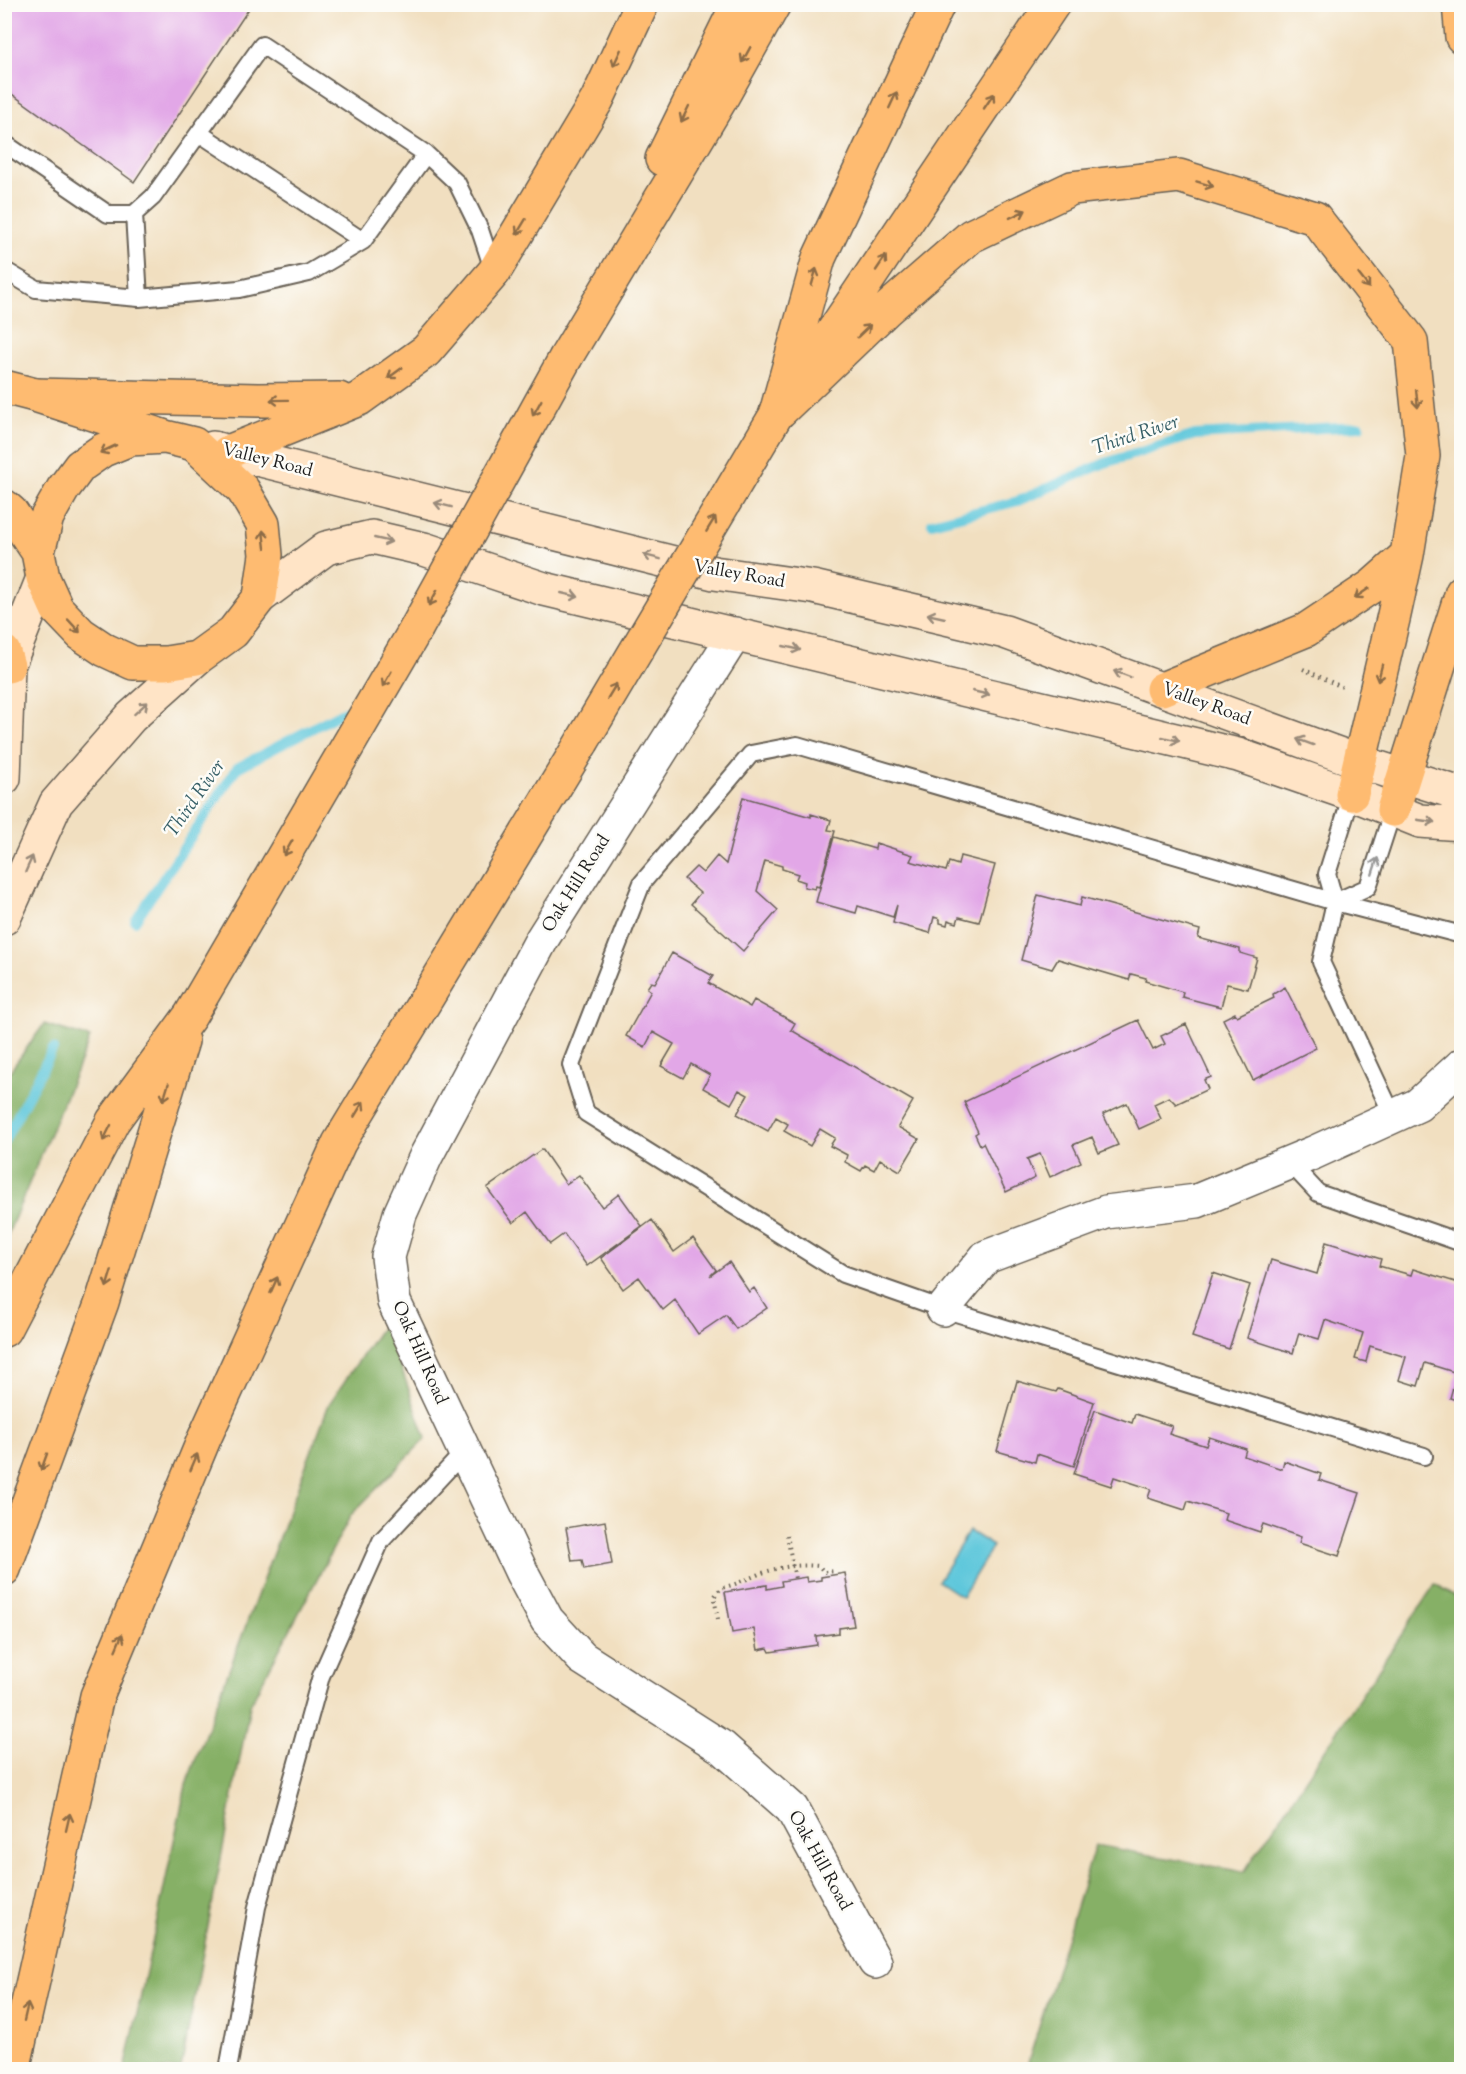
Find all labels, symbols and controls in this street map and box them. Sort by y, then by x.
one-way arrow [739,47,751,64]
one-way arrow [611,48,623,66]
one-way arrow [888,91,900,109]
one-way arrow [983,93,995,110]
one-way arrow [678,104,690,122]
one-way arrow [1195,179,1214,190]
one-way arrow [1008,207,1026,219]
one-way arrow [515,218,527,235]
one-way arrow [875,255,887,272]
one-way arrow [809,268,820,287]
one-way arrow [1358,272,1371,288]
one-way arrow [856,324,871,338]
one-way arrow [387,367,403,379]
one-way arrow [1412,389,1423,409]
one-way arrow [270,394,290,406]
one-way arrow [531,399,543,416]
water label: Third River [1089,408,1183,464]
street label: Valley Road [219,437,315,485]
one-way arrow [100,443,118,455]
one-way arrow [433,498,452,510]
one-way arrow [706,516,718,533]
one-way arrow [258,529,269,549]
one-way arrow [374,534,393,546]
one-way arrow [643,551,662,563]
street label: Valley Road [691,554,787,596]
one-way arrow [1355,587,1371,599]
one-way arrow [427,589,439,606]
one-way arrow [560,590,579,602]
one-way arrow [927,609,946,621]
one-way arrow [67,619,81,634]
one-way arrow [782,642,801,654]
one-way arrow [1374,664,1386,683]
one-way arrow [1113,668,1131,679]
one-way arrow [380,670,392,687]
street label: Valley Road [1158,677,1254,733]
one-way arrow [606,683,618,700]
one-way arrow [972,688,991,700]
one-way arrow [133,701,148,715]
one-way arrow [1161,733,1180,745]
one-way arrow [1296,735,1315,746]
water label: Third River [158,754,234,844]
one-way arrow [1416,815,1436,826]
street label: Oak Hill Road [537,830,617,938]
one-way arrow [282,839,294,856]
one-way arrow [23,856,35,874]
one-way arrow [1370,857,1381,876]
one-way arrow [160,1082,171,1101]
one-way arrow [354,1101,366,1118]
one-way arrow [101,1123,113,1141]
one-way arrow [103,1269,114,1288]
one-way arrow [269,1276,281,1294]
street label: Oak Hill Road [385,1297,453,1409]
one-way arrow [37,1452,48,1471]
one-way arrow [189,1454,200,1472]
one-way arrow [114,1634,125,1652]
street label: Oak Hill Road [781,1806,857,1916]
one-way arrow [63,1813,75,1832]
one-way arrow [20,2003,32,2022]

